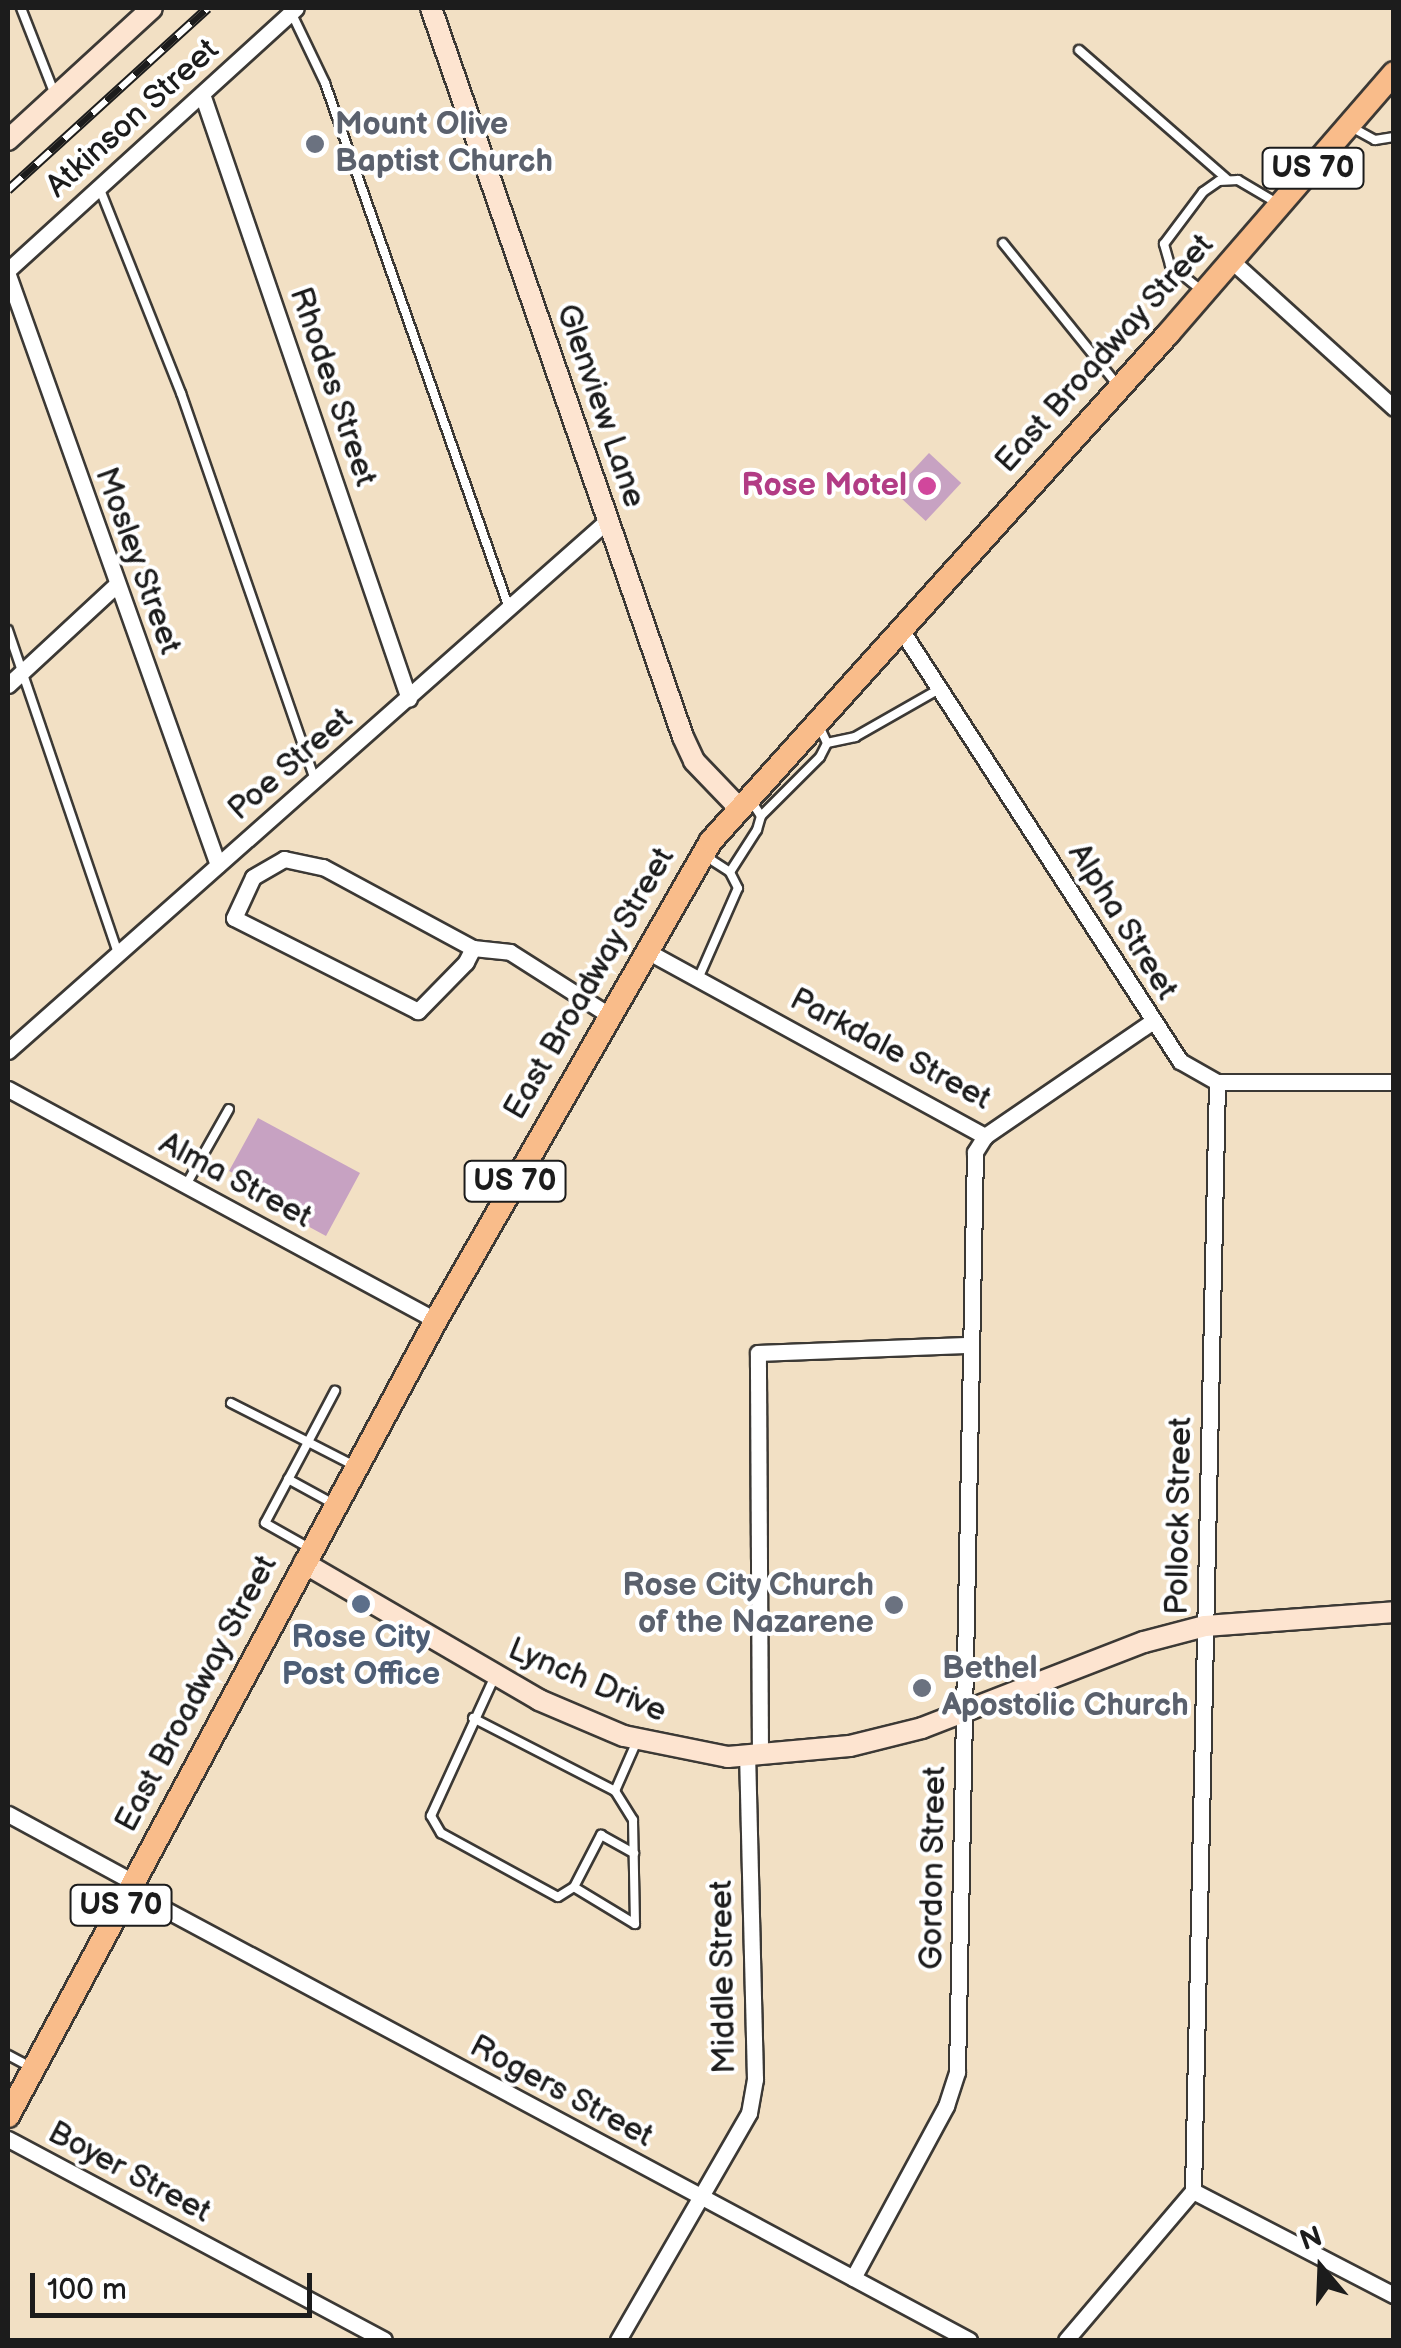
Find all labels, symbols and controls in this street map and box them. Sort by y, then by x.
street label: Atkinson Street [39,31,227,207]
place label: Mount Olive Baptist Church [335,107,553,182]
marker: Mount Olive Baptist Church [304,133,326,155]
road number: US 70 [1260,143,1366,193]
street label: East Broadway Street [987,226,1223,482]
street label: Rhodes Street [280,282,384,492]
street label: Glenview Lane [547,299,653,513]
street label: Mosley Street [85,461,189,661]
place label: Rose Motel [742,467,907,505]
marker: Rose Motel [916,475,938,497]
street label: Poe Street [221,700,361,830]
street label: Alpha Street [1059,837,1185,1007]
street label: East Broadway Street [496,840,684,1128]
street label: Parkdale Street [783,981,997,1119]
street label: Alma Street [152,1125,318,1237]
road number: US 70 [462,1156,568,1206]
street label: Pollock Street [1159,1416,1201,1616]
street label: East Broadway Street [107,1548,287,1840]
place label: Rose City Church of the Nazarene [622,1568,874,1643]
marker: Rose City Post Office [350,1593,372,1615]
marker: Rose City Church of the Nazarene [883,1594,905,1616]
place label: Rose City Post Office [282,1620,440,1695]
street label: Lynch Drive [502,1630,672,1732]
place label: Bethel Apostolic Church [942,1651,1189,1726]
marker: Bethel Apostolic Church [911,1677,933,1699]
street label: Gordon Street [913,1766,955,1970]
road number: US 70 [68,1880,174,1930]
street label: Middle Street [703,1880,745,2074]
street label: Rogers Street [463,2028,659,2156]
street label: Boyer Street [41,2114,217,2232]
north arrow [1271,2218,1371,2318]
text: N [1296,2220,1326,2258]
scale bar [35,2253,318,2315]
text: 100 m [47,2272,127,2308]

